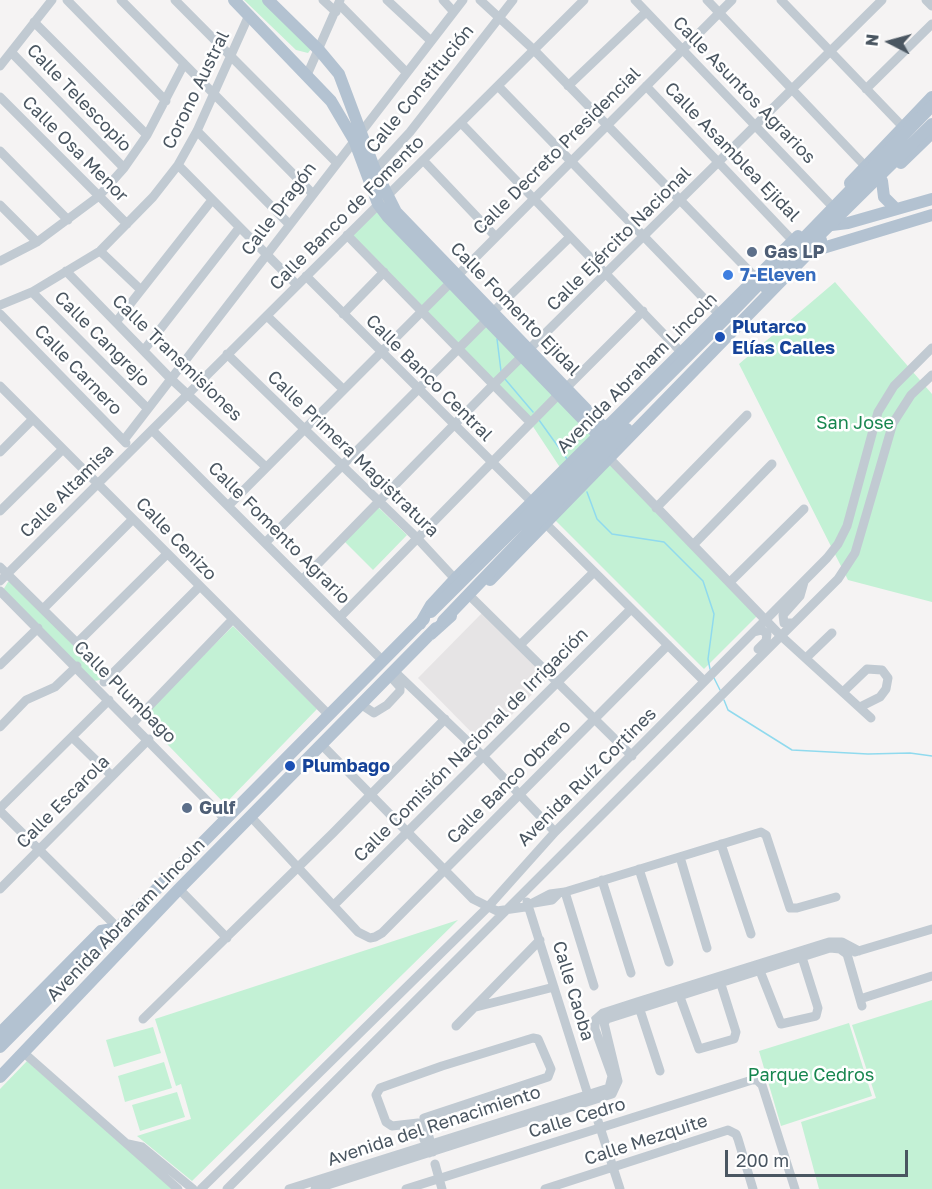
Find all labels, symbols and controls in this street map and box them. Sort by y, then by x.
street label: Calle Asuntos Agrarios [668,12,820,168]
north arrow [860,12,920,72]
street label: Calle Constitución [362,20,478,158]
street label: Corono Austral [158,27,234,153]
text: N [862,33,883,47]
street label: Calle Telescopio [22,40,136,156]
street label: Calle Decreto Presidencial [469,63,645,239]
street label: Calle Asamblea Ejidal [660,78,804,226]
street label: Calle Osa Menor [18,92,132,206]
street label: Calle Banco de Fomento [265,131,429,295]
street label: Calle Dragón [237,158,321,260]
street label: Calle Ejército Nacional [542,162,696,316]
street label: Calle Fomento Ejidal [446,238,584,380]
place label: Gas LP [764,241,825,263]
marker: Gas LP [745,245,759,259]
place label: 7-Eleven [740,264,816,286]
marker: 7-Eleven [721,268,735,282]
street label: Calle Cangrejo [50,287,154,391]
street label: Avenida Abraham Lincoln [552,288,722,458]
street label: Calle Transmisiones [107,290,247,426]
street label: Calle Banco Central [361,310,497,446]
place label: Plutarco Elías Calles [732,316,835,358]
street label: Calle Carnero [29,320,127,420]
marker: Plutarco Elías Calles [713,330,727,344]
street label: Calle Primera Magistratura [263,366,443,542]
park label: San Jose [816,412,894,434]
street label: Calle Altamisa [16,440,118,542]
street label: Calle Fomento Agrario [203,457,355,609]
street label: Calle Cenizo [131,493,221,585]
street label: Calle Comisión Nacional de Irrigación [349,623,593,867]
street label: Calle Plumbago [69,636,181,748]
street label: Avenida Ruíz Cortines [513,703,661,851]
street label: Calle Banco Obrero [443,716,575,848]
street label: Calle Escarola [12,751,114,853]
place label: Plumbago [302,755,390,777]
marker: Plumbago [283,759,297,773]
place label: Gulf [199,797,235,819]
marker: Gulf [180,801,194,815]
street label: Avenida Abraham Lincoln [42,834,210,1006]
street label: Calle Caoba [548,939,598,1043]
park label: Parque Cedros [748,1064,874,1086]
street label: Avenida del Renacimiento [325,1081,543,1171]
street label: Calle Cedro [526,1093,628,1143]
street label: Calle Mezquite [582,1110,710,1170]
scale bar [728,1138,911,1176]
text: 200 m [736,1149,789,1171]

